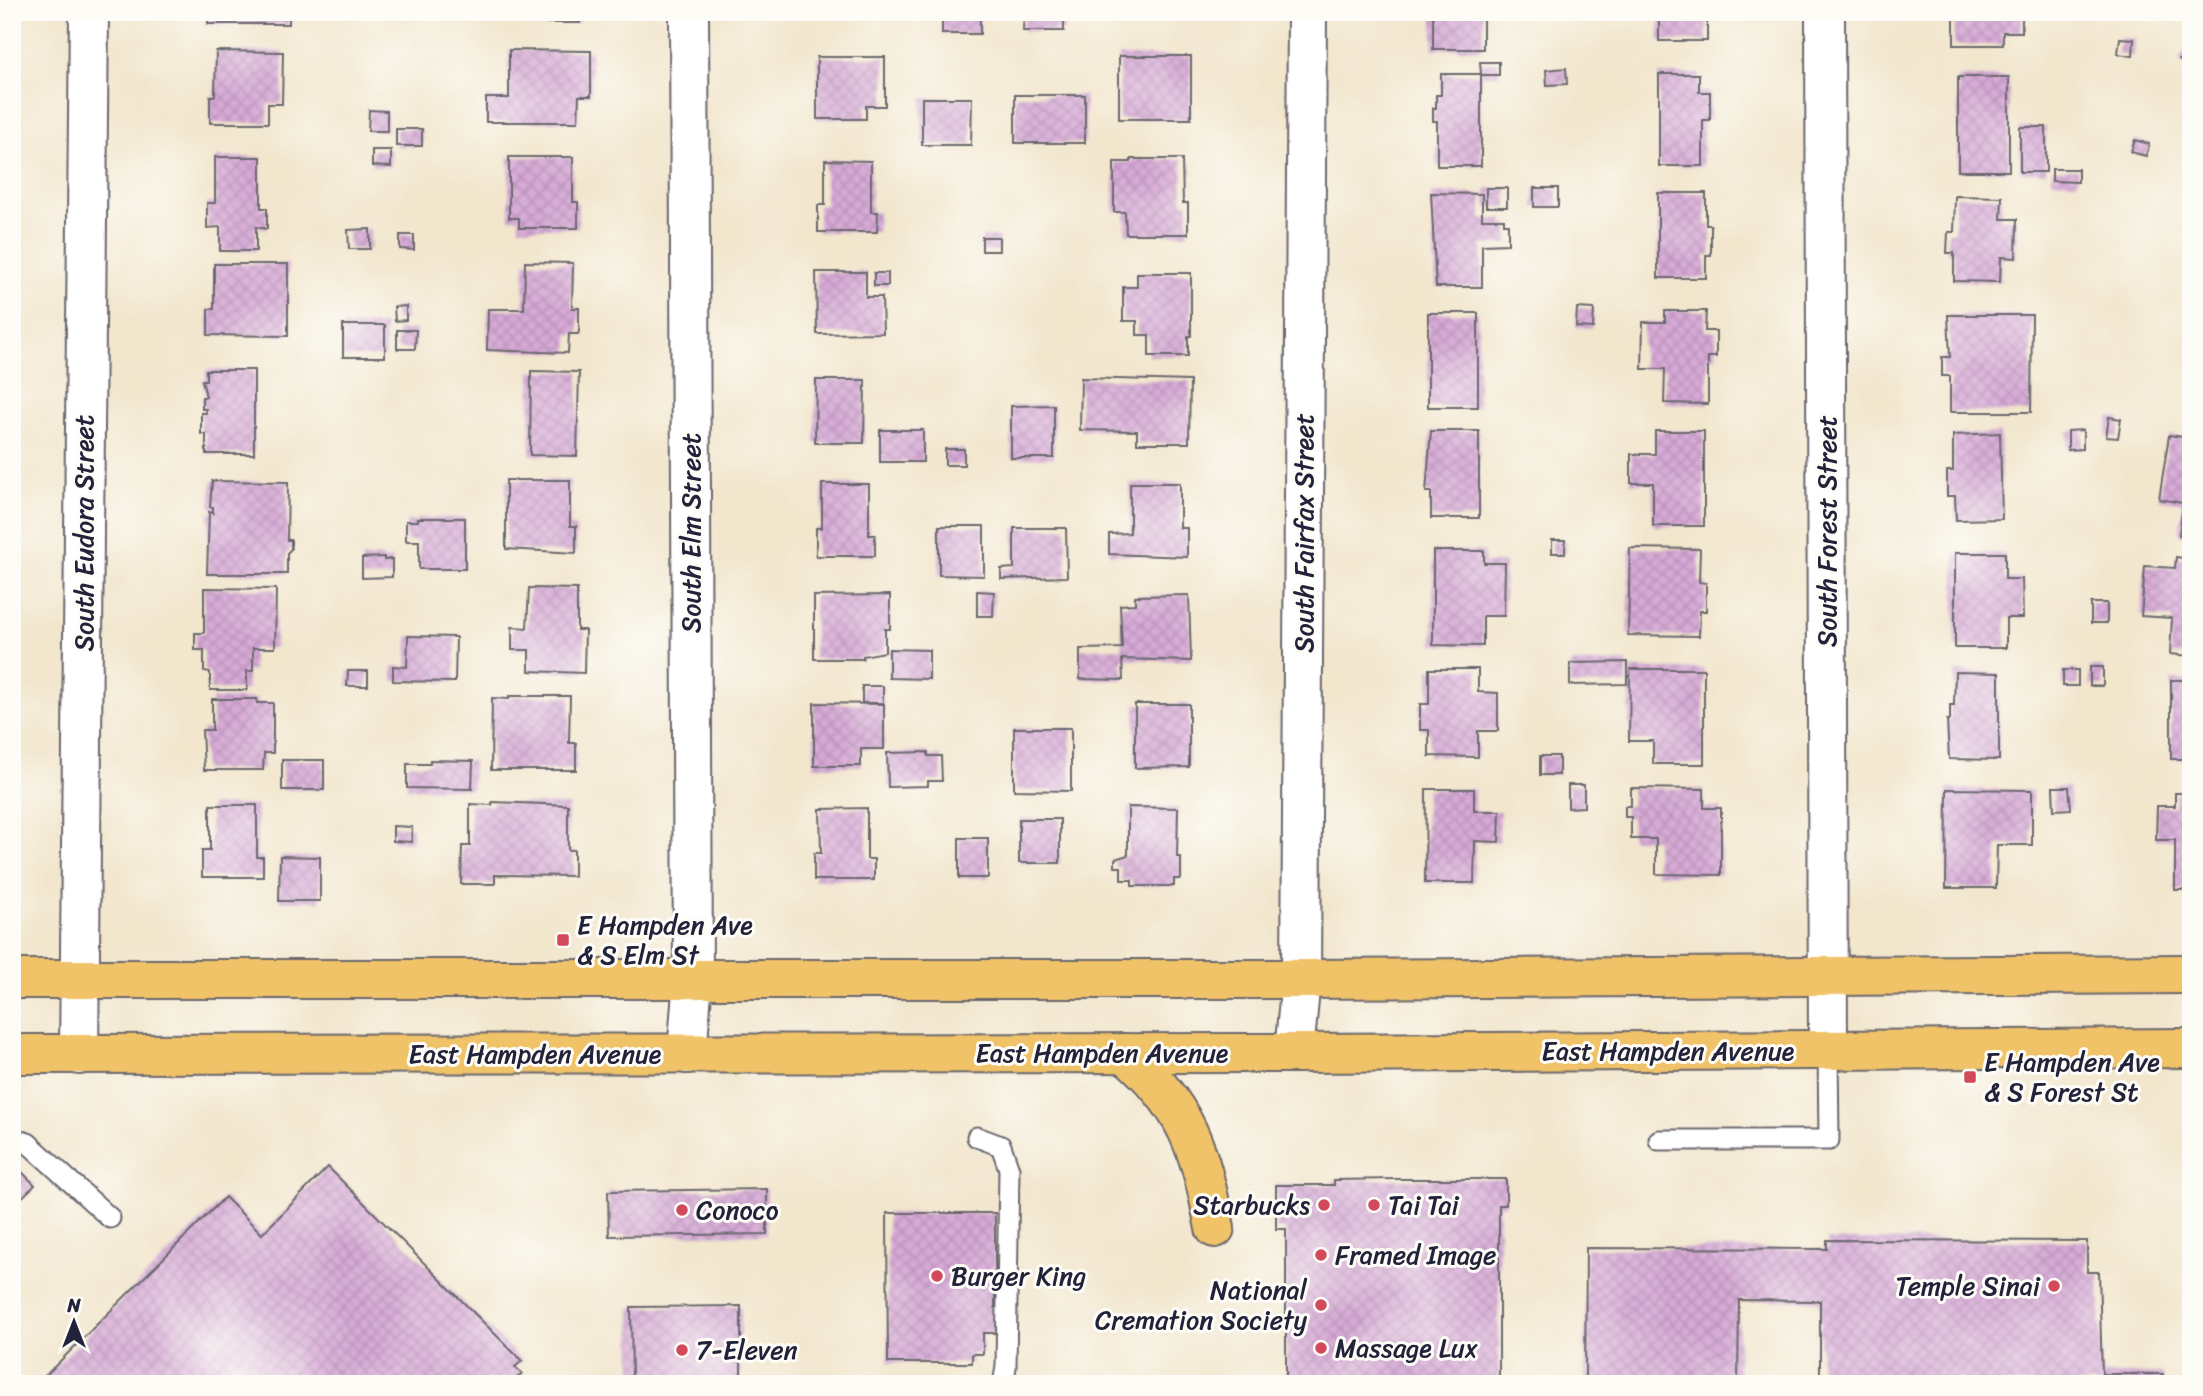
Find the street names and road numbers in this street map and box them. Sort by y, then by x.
street label: South Fairfax Street [1281,413,1327,653]
street label: South Eudora Street [61,415,107,651]
street label: South Forest Street [1804,415,1850,647]
street label: South Elm Street [668,433,714,633]
street label: East Hampden Avenue [1542,1028,1795,1074]
street label: East Hampden Avenue [976,1030,1229,1076]
street label: East Hampden Avenue [409,1031,662,1077]

